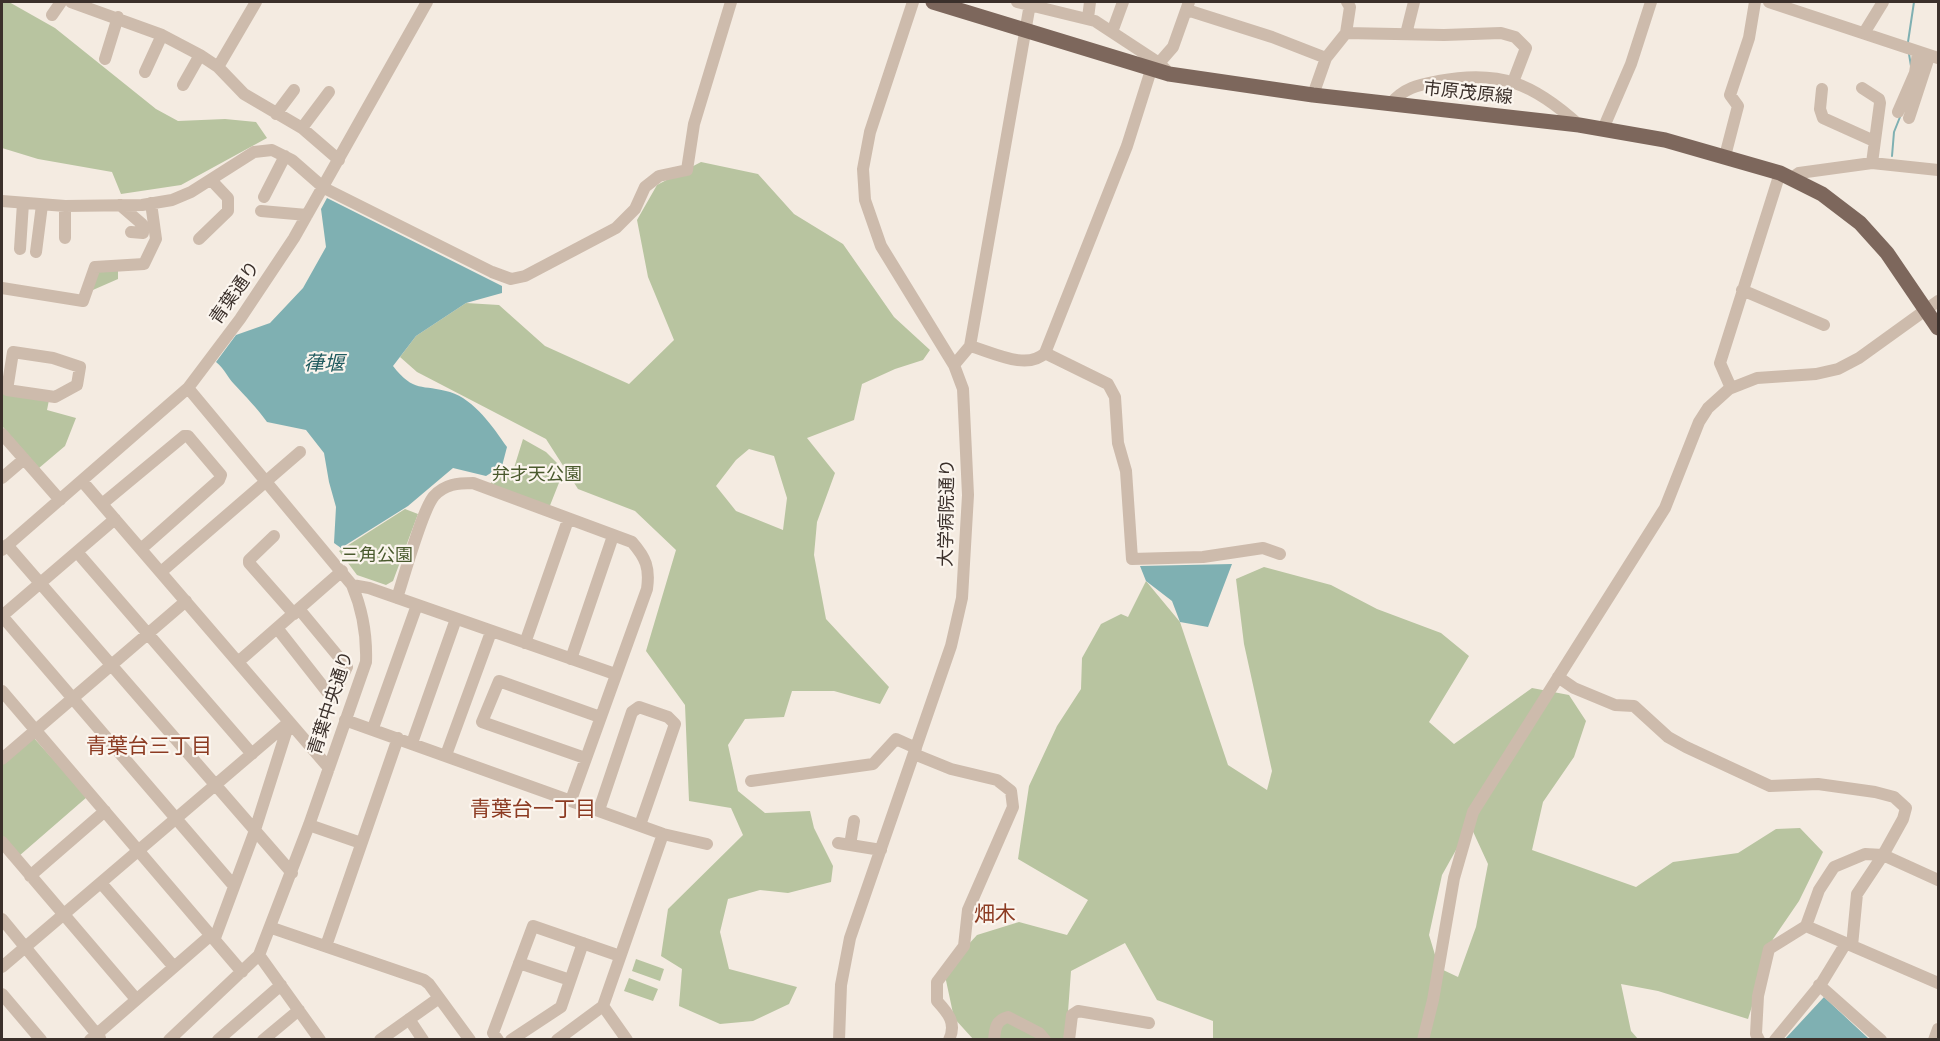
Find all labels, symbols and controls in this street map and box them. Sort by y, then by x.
street label: 市原茂原線 [1422,78,1514,108]
street label: 青葉通り [206,257,264,329]
water label: 葎堰 [304,352,344,376]
street label: 大学病院通り [935,459,959,567]
park label: 弁才天公園 [492,464,582,486]
park label: 三角公園 [341,545,413,567]
street label: 青葉中央通り [304,648,358,758]
district label: 青葉台三丁目 [86,734,212,760]
district label: 青葉台一丁目 [470,797,596,823]
district label: 畑木 [974,902,1016,928]

